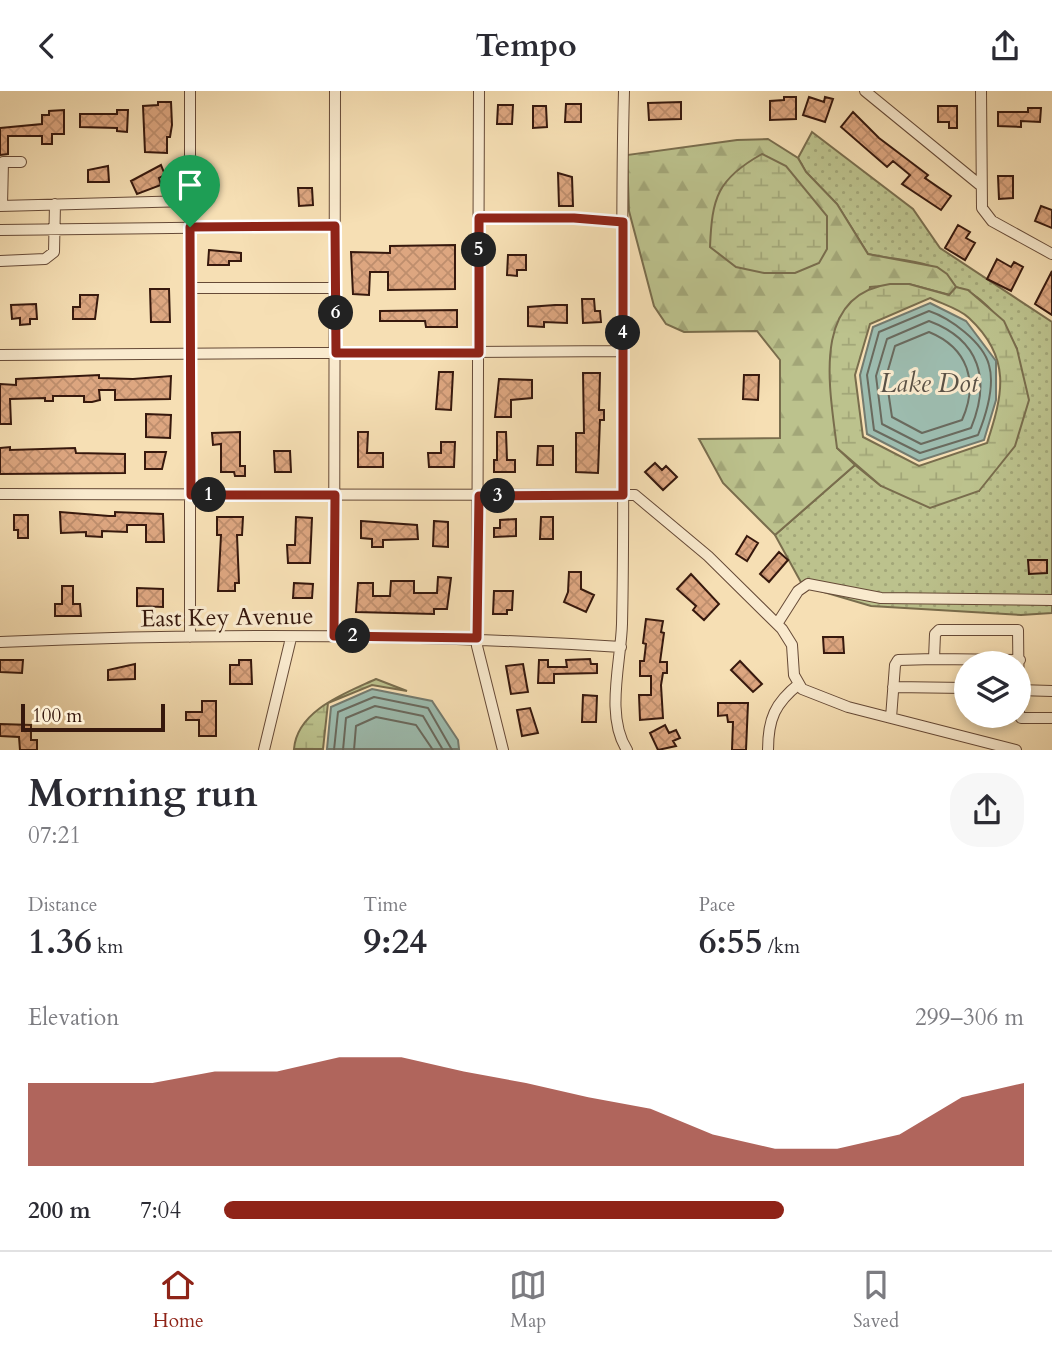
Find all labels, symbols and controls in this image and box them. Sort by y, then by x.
text: Tempo [475,24,577,68]
icon: back [28,27,66,65]
icon: share [986,27,1024,65]
pin [160,155,220,227]
icon: arrive [171,166,209,204]
pin: 5 [462,233,496,267]
text: 5 [474,236,483,262]
pin: 6 [318,295,354,331]
text: 6 [331,299,340,325]
pin: 4 [606,315,640,351]
text: 4 [618,319,627,345]
water label: Lake Dot [880,366,979,401]
pin: 1 [192,477,227,513]
pin: 3 [480,479,516,513]
text: 1 [204,481,213,507]
text: 3 [493,482,502,508]
street label: East Key Avenue [140,599,314,636]
pin: 2 [336,619,370,653]
text: 2 [348,622,357,648]
map controls [954,651,1031,728]
button: layers [954,651,1031,728]
scale bar [21,701,164,732]
text: 100 m [32,703,82,729]
text: Morning run [28,768,258,820]
button: share [950,773,1024,847]
text: 07:21 [28,820,81,851]
text: Distance [28,892,97,918]
text: Time [363,892,407,918]
text: Pace [699,892,735,918]
text: 1.36 [28,918,92,966]
text: 9:24 [363,918,427,966]
text: 6:55 [699,918,763,966]
text: km [92,934,123,960]
text: /km [763,934,800,960]
text: Elevation [28,1002,119,1033]
text: 299–306 m [915,1002,1024,1033]
text: 200 m [28,1195,91,1226]
text: 7:04 [140,1195,181,1226]
tab: Home [153,1266,204,1334]
tab: Map [509,1266,547,1334]
tab: Saved [853,1266,899,1334]

